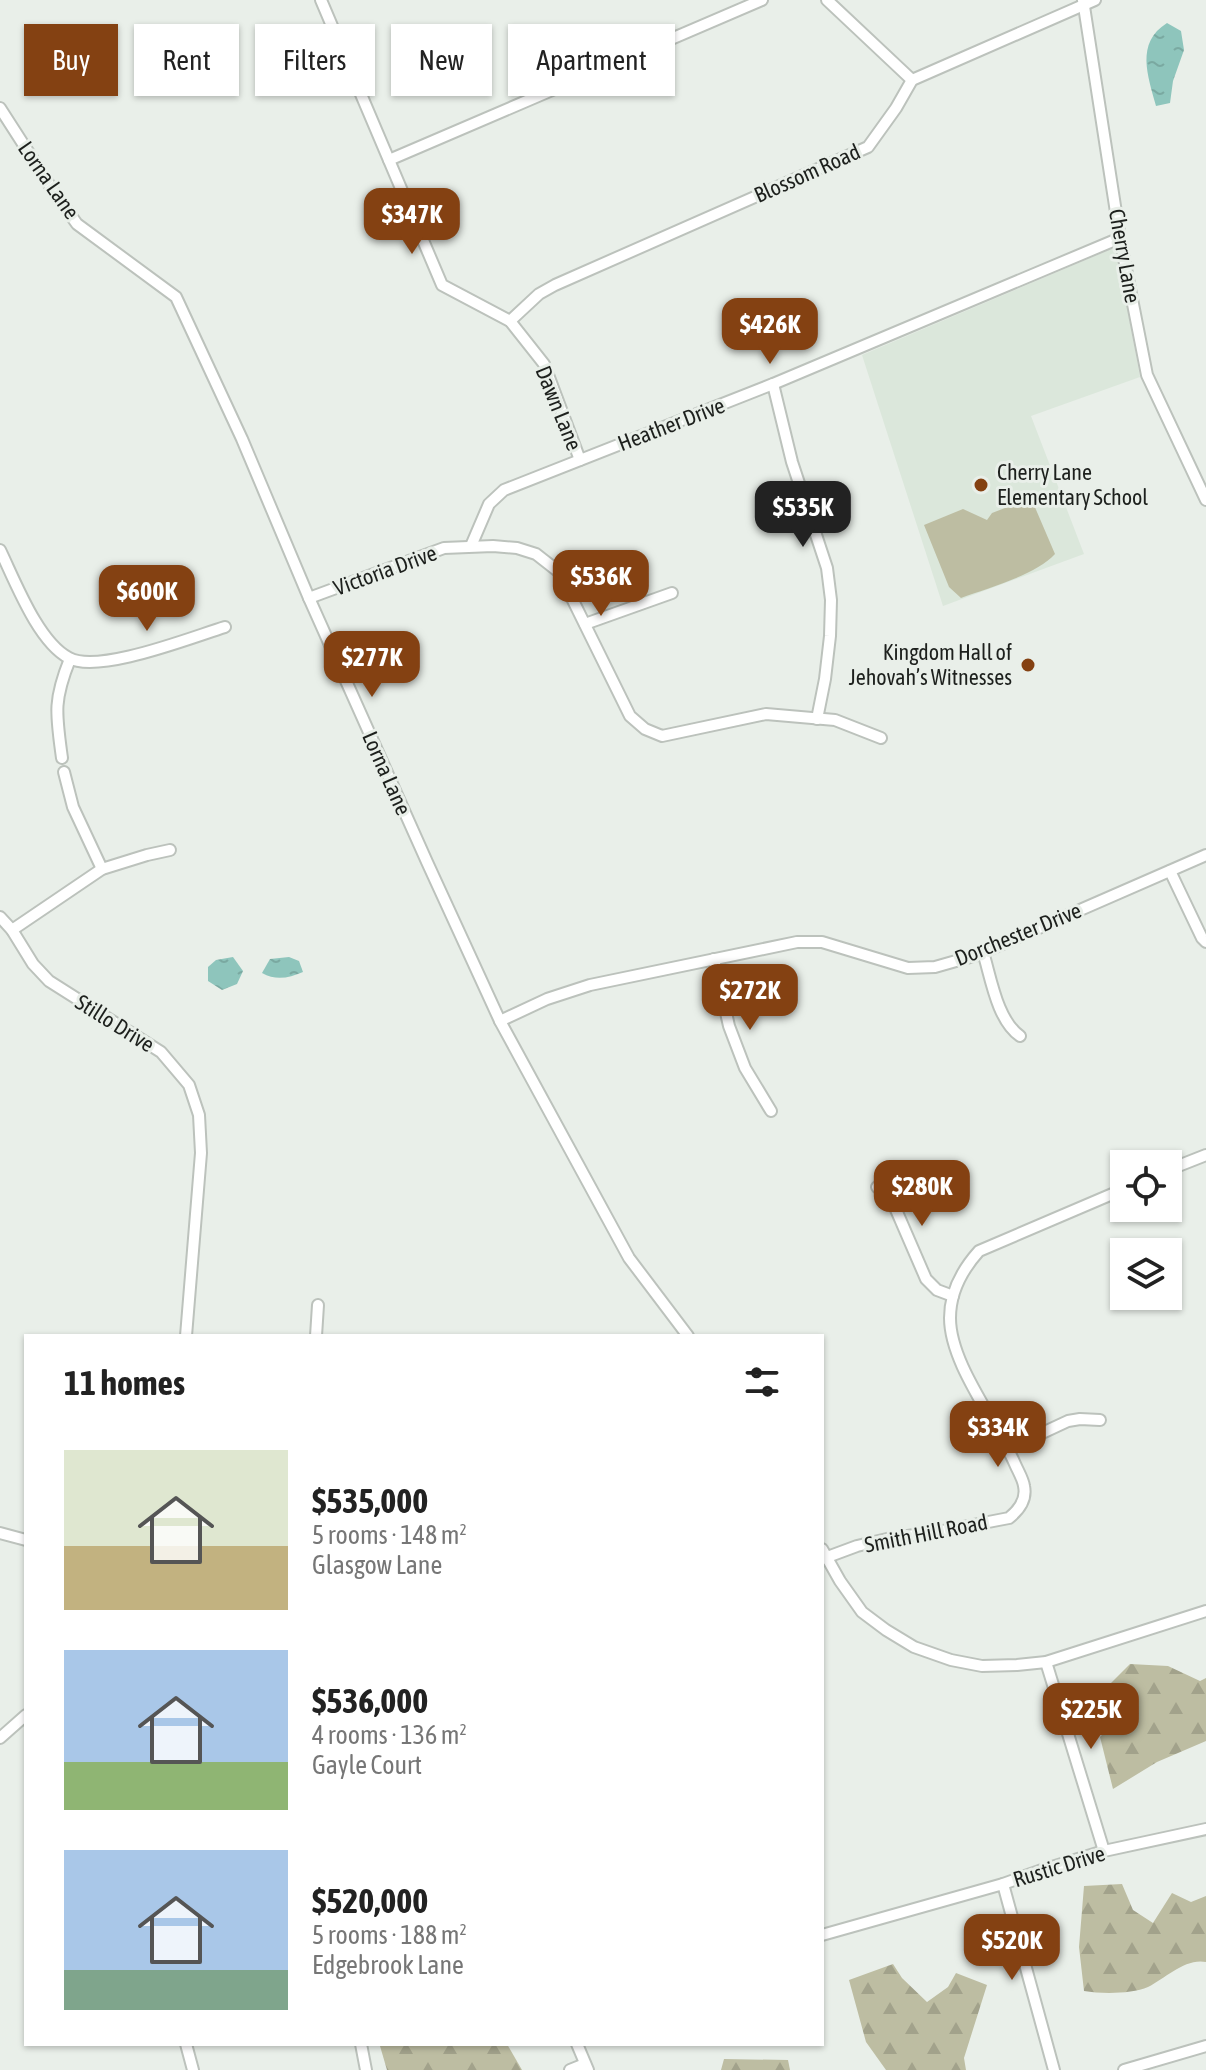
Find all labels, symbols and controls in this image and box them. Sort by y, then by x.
chip: Buy [24,24,118,96]
chip: Rent [134,24,239,96]
chip: Filters [255,24,375,96]
chip: New [391,24,492,96]
chip: Apartment [508,24,675,96]
street label: Lorna Lane [13,136,85,224]
street label: Blossom Road [750,138,864,208]
pin: $347K [356,188,468,256]
text: $347K [382,199,442,229]
street label: Cherry Lane [1104,207,1146,305]
pin: $426K [714,298,826,366]
text: $426K [740,309,800,339]
street label: Dawn Lane [530,362,588,454]
street label: Heather Drive [614,392,728,456]
place label: Cherry Lane Elementary School [997,459,1148,510]
marker: Cherry Lane Elementary School [972,476,990,494]
pin: $535K [747,481,859,549]
text: $535K [773,492,833,522]
street label: Victoria Drive [330,539,440,601]
pin: $536K [545,550,657,618]
text: $536K [571,561,631,591]
pin: $600K [91,565,203,633]
text: $600K [117,576,177,606]
pin: $277K [316,631,428,699]
place label: Kingdom Hall of Jehovah’s Witnesses [849,639,1012,690]
text: $277K [342,642,402,672]
marker: Kingdom Hall of Jehovah’s Witnesses [1019,656,1037,674]
street label: Lorna Lane [357,727,417,819]
street label: Dorchester Drive [951,897,1085,971]
pin: $272K [694,964,806,1032]
text: $272K [720,975,780,1005]
street label: Stillo Drive [71,989,159,1057]
map controls [1110,1150,1182,1310]
button: locate [1110,1150,1182,1222]
pin: $280K [866,1160,978,1228]
text: $280K [892,1171,952,1201]
button: layers [1110,1238,1182,1310]
icon: filters [740,1360,784,1404]
text: 11 homes [64,1363,185,1402]
pin: $334K [942,1401,1054,1469]
text: $334K [968,1412,1028,1442]
text: $535,000 [312,1481,428,1520]
icon: home [128,1482,224,1578]
street label: Smith Hill Road [862,1508,990,1558]
text: 5 rooms · 148 m² [312,1520,467,1550]
text: Glasgow Lane [312,1550,442,1580]
text: $536,000 [312,1681,428,1720]
icon: home [128,1682,224,1778]
pin: $225K [1035,1683,1147,1751]
text: $225K [1061,1694,1121,1724]
text: 4 rooms · 136 m² [312,1720,467,1750]
text: Gayle Court [312,1750,422,1780]
street label: Rustic Drive [1010,1840,1108,1892]
text: $520,000 [312,1881,428,1920]
icon: home [128,1882,224,1978]
pin: $520K [956,1914,1068,1982]
text: 5 rooms · 188 m² [312,1920,467,1950]
text: $520K [982,1925,1042,1955]
text: Edgebrook Lane [312,1950,464,1980]

